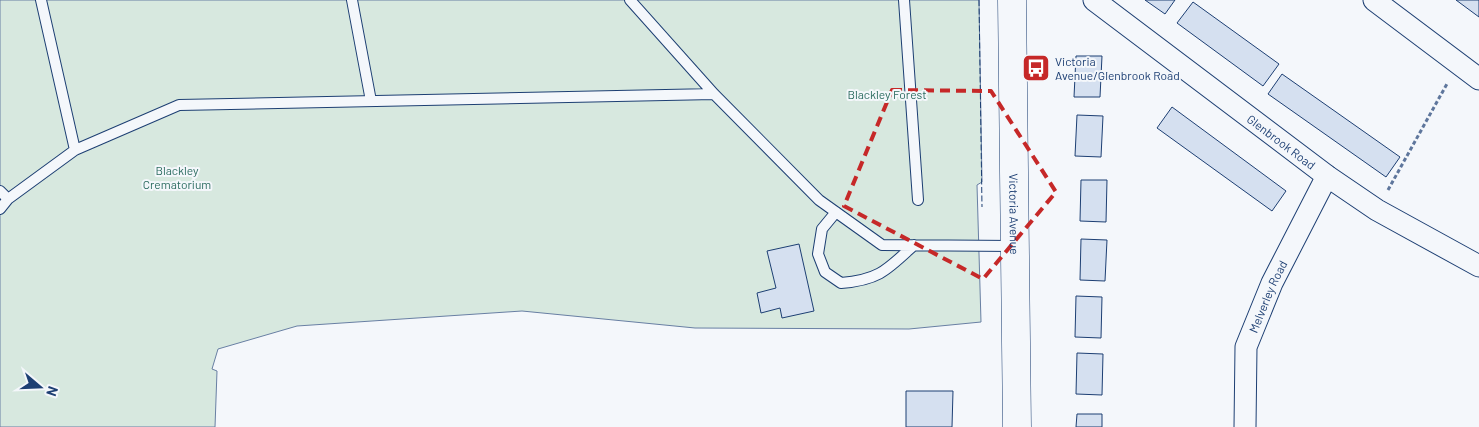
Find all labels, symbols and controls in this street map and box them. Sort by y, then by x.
bus stop icon: Victoria Avenue/Glenbrook Road [1021,53,1051,83]
place label: Victoria Avenue/Glenbrook Road [1055,54,1180,82]
park label: Blackley Forest [847,87,927,101]
street label: Glenbrook Road [1245,111,1318,172]
park label: Blackley Crematorium [143,163,211,191]
street label: Victoria Avenue [1007,173,1022,255]
street label: Melverley Road [1246,258,1290,335]
north arrow [15,362,65,412]
text: N [43,384,62,399]

